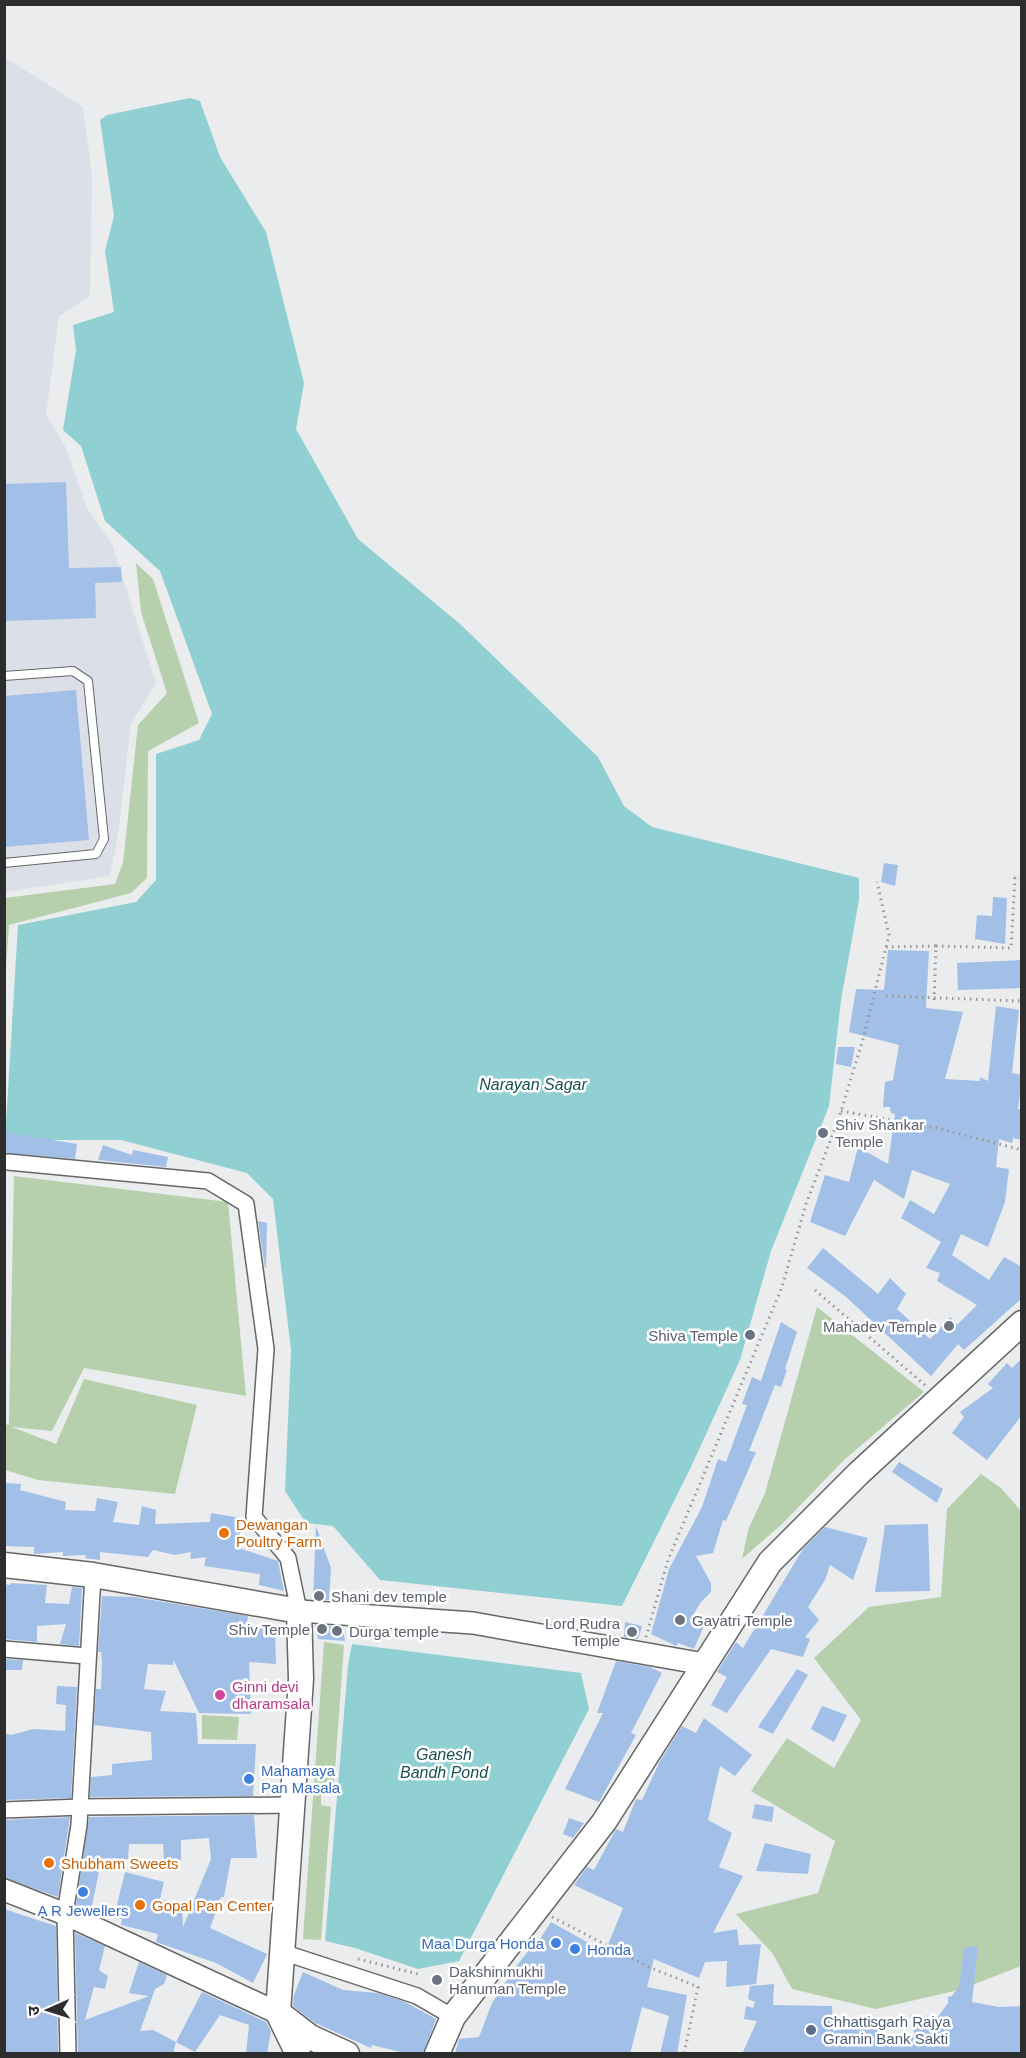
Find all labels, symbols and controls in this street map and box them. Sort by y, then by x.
water label: Narayan Sagar [479,1076,587,1093]
place label: Shiv Shankar Temple [835,1116,924,1150]
marker: Shiv Shankar Temple [816,1126,830,1140]
place label: Mahadev Temple [823,1318,937,1335]
marker: Mahadev Temple [942,1319,956,1333]
place label: Shiva Temple [648,1327,738,1344]
marker: Shiva Temple [743,1328,757,1342]
place label: Dewangan Poultry Farm [236,1516,322,1550]
marker: Dewangan Poultry Farm [217,1526,231,1540]
place label: Shani dev temple [331,1588,447,1605]
marker: Shani dev temple [312,1589,326,1603]
place label: Gayatri Temple [692,1612,793,1629]
marker: Gayatri Temple [673,1613,687,1627]
place label: Lord Rudra Temple [545,1615,621,1649]
place label: Shiv Temple [229,1621,310,1638]
marker: Shiv Temple [315,1622,329,1636]
place label: Durga temple [349,1623,439,1640]
marker: Durga temple [330,1624,344,1638]
marker: Lord Rudra Temple [625,1625,639,1639]
place label: Ginni devi dharamsala [232,1678,311,1712]
marker: Ginni devi dharamsala [213,1688,227,1702]
water label: Ganesh Bandh Pond [400,1746,489,1781]
place label: Mahamaya Pan Masala [261,1762,341,1796]
marker: Mahamaya Pan Masala [242,1772,256,1786]
place label: Shubham Sweets [61,1855,179,1872]
marker: Shubham Sweets [42,1856,56,1870]
marker: A R Jewellers [76,1885,90,1899]
place label: Gopal Pan Center [152,1897,272,1914]
marker: Gopal Pan Center [133,1898,147,1912]
place label: A R Jewellers [38,1902,128,1919]
place label: Maa Durga Honda [421,1935,545,1952]
marker: Maa Durga Honda [549,1936,563,1950]
place label: Honda [587,1941,632,1958]
marker: Honda [568,1942,582,1956]
place label: Dakshinmukhi Hanuman Temple [449,1963,566,1997]
marker: Dakshinmukhi Hanuman Temple [430,1973,444,1987]
north arrow [18,1980,78,2040]
text: उ [25,2005,42,2016]
place label: Chhattisgarh Rajya Gramin Bank Sakti [823,2013,951,2047]
marker: Chhattisgarh Rajya Gramin Bank Sakti [804,2023,818,2037]

